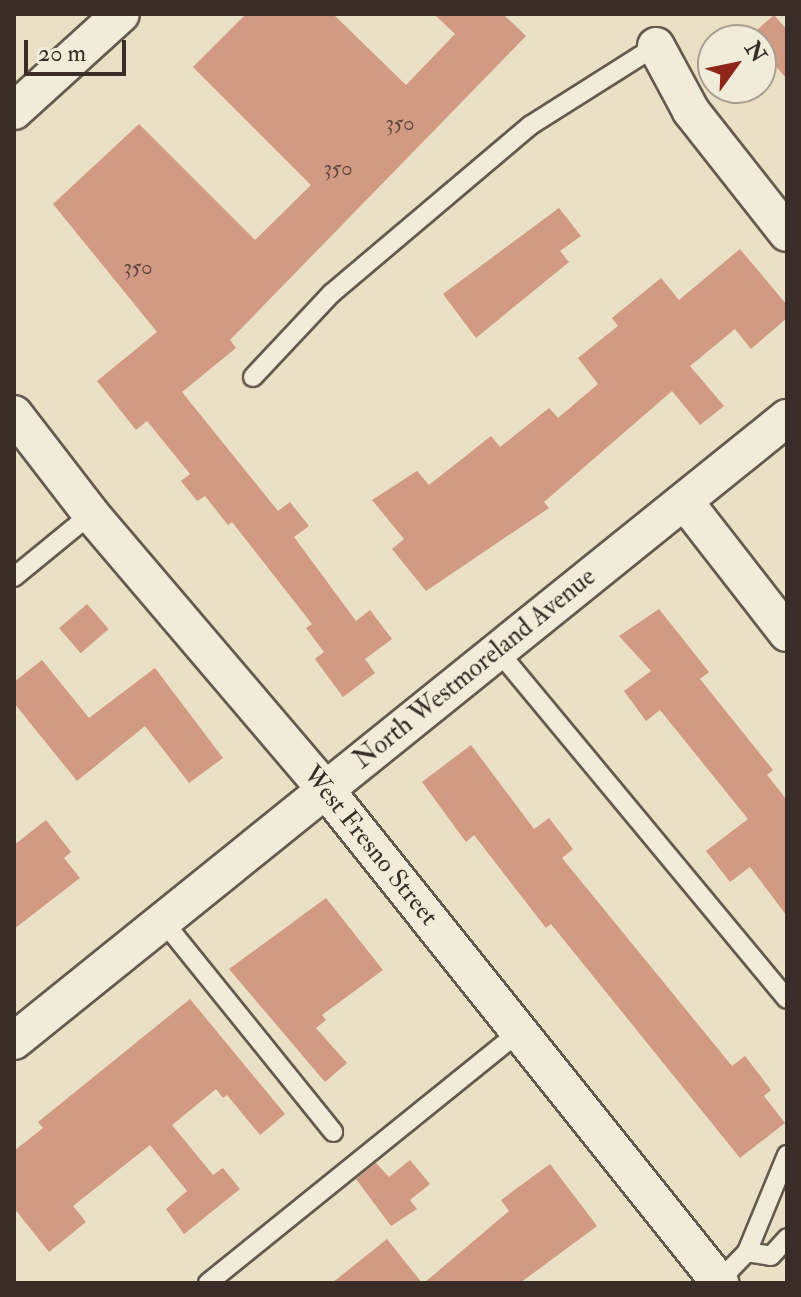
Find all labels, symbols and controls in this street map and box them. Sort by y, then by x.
scale bar [28,24,130,74]
north arrow [697,24,777,104]
text: N [738,36,773,68]
text: 20 m [38,38,86,69]
house number: 350 [385,111,415,137]
house number: 350 [323,156,353,182]
house number: 350 [123,255,153,281]
street label: North Westmoreland Avenue [348,562,602,776]
street label: West Fresno Street [296,760,444,932]

